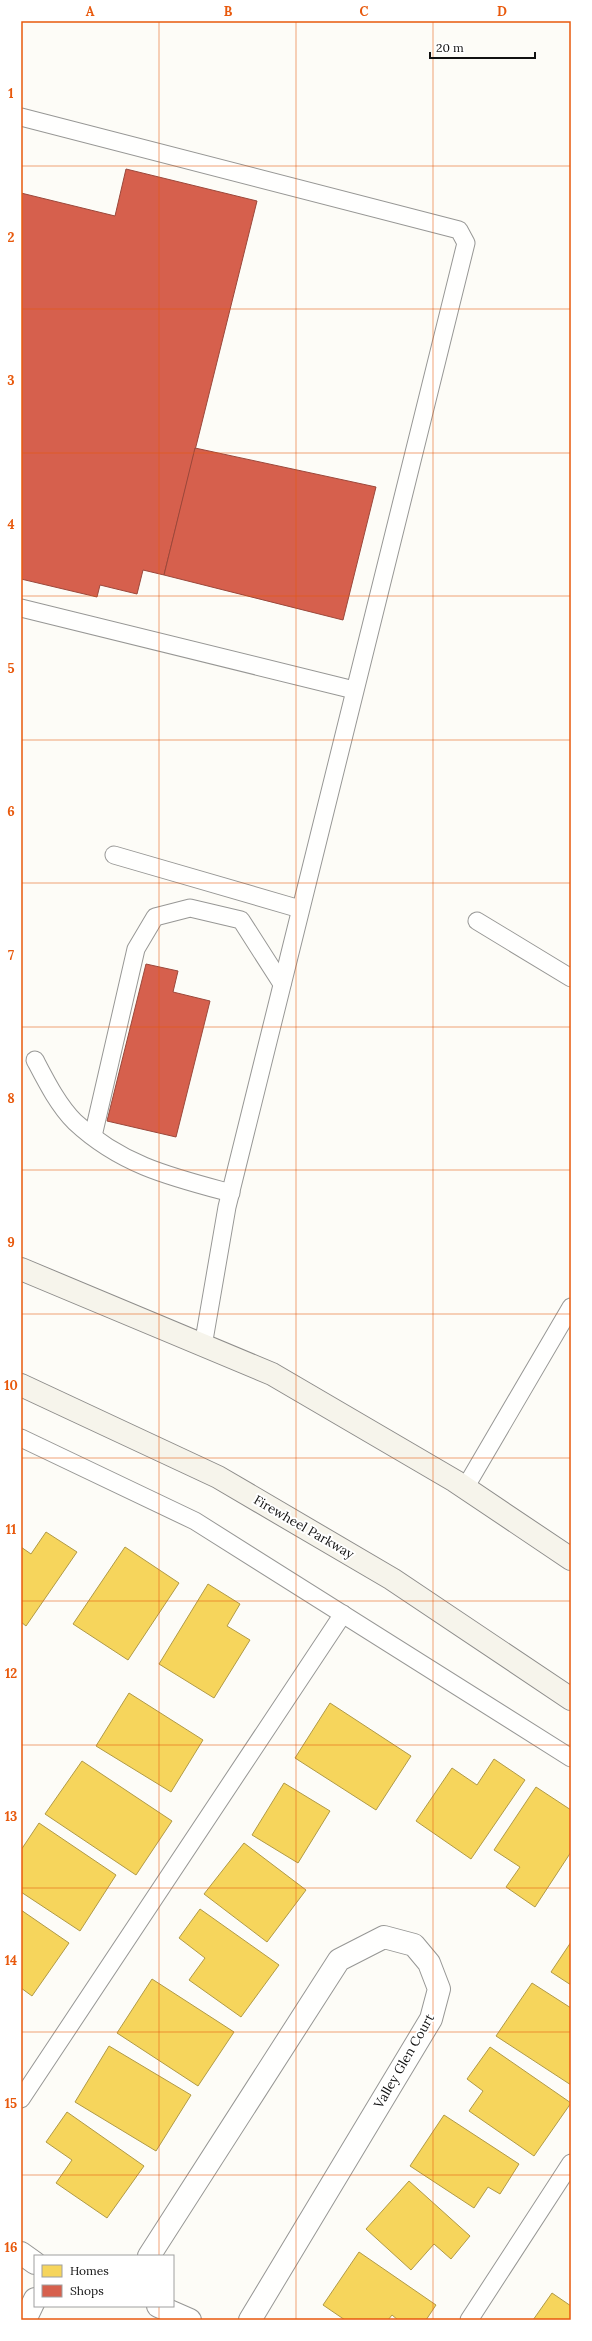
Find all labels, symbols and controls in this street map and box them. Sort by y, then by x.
text: A [86,3,95,20]
text: B [224,3,233,20]
text: C [360,3,369,20]
text: D [497,3,507,20]
scale bar [430,34,535,60]
text: 20 m [436,40,464,55]
text: 1 [8,85,14,102]
text: 2 [8,229,15,246]
text: 3 [7,372,15,389]
text: 4 [7,516,15,533]
text: 5 [7,660,15,677]
text: 6 [7,803,15,820]
text: 7 [8,947,14,964]
text: 8 [7,1090,15,1107]
text: 9 [7,1234,15,1251]
text: 10 [4,1377,18,1394]
street label: Firewheel Parkway [251,1491,357,1563]
text: 11 [6,1521,16,1538]
text: 12 [5,1665,17,1682]
text: 13 [5,1808,17,1825]
text: 14 [5,1952,17,1969]
street label: Valley Glen Court [370,2011,438,2112]
text: 15 [5,2095,17,2112]
text: 16 [5,2239,17,2256]
legend [34,2255,174,2307]
text: Homes [70,2263,109,2278]
text: Shops [70,2283,104,2298]

